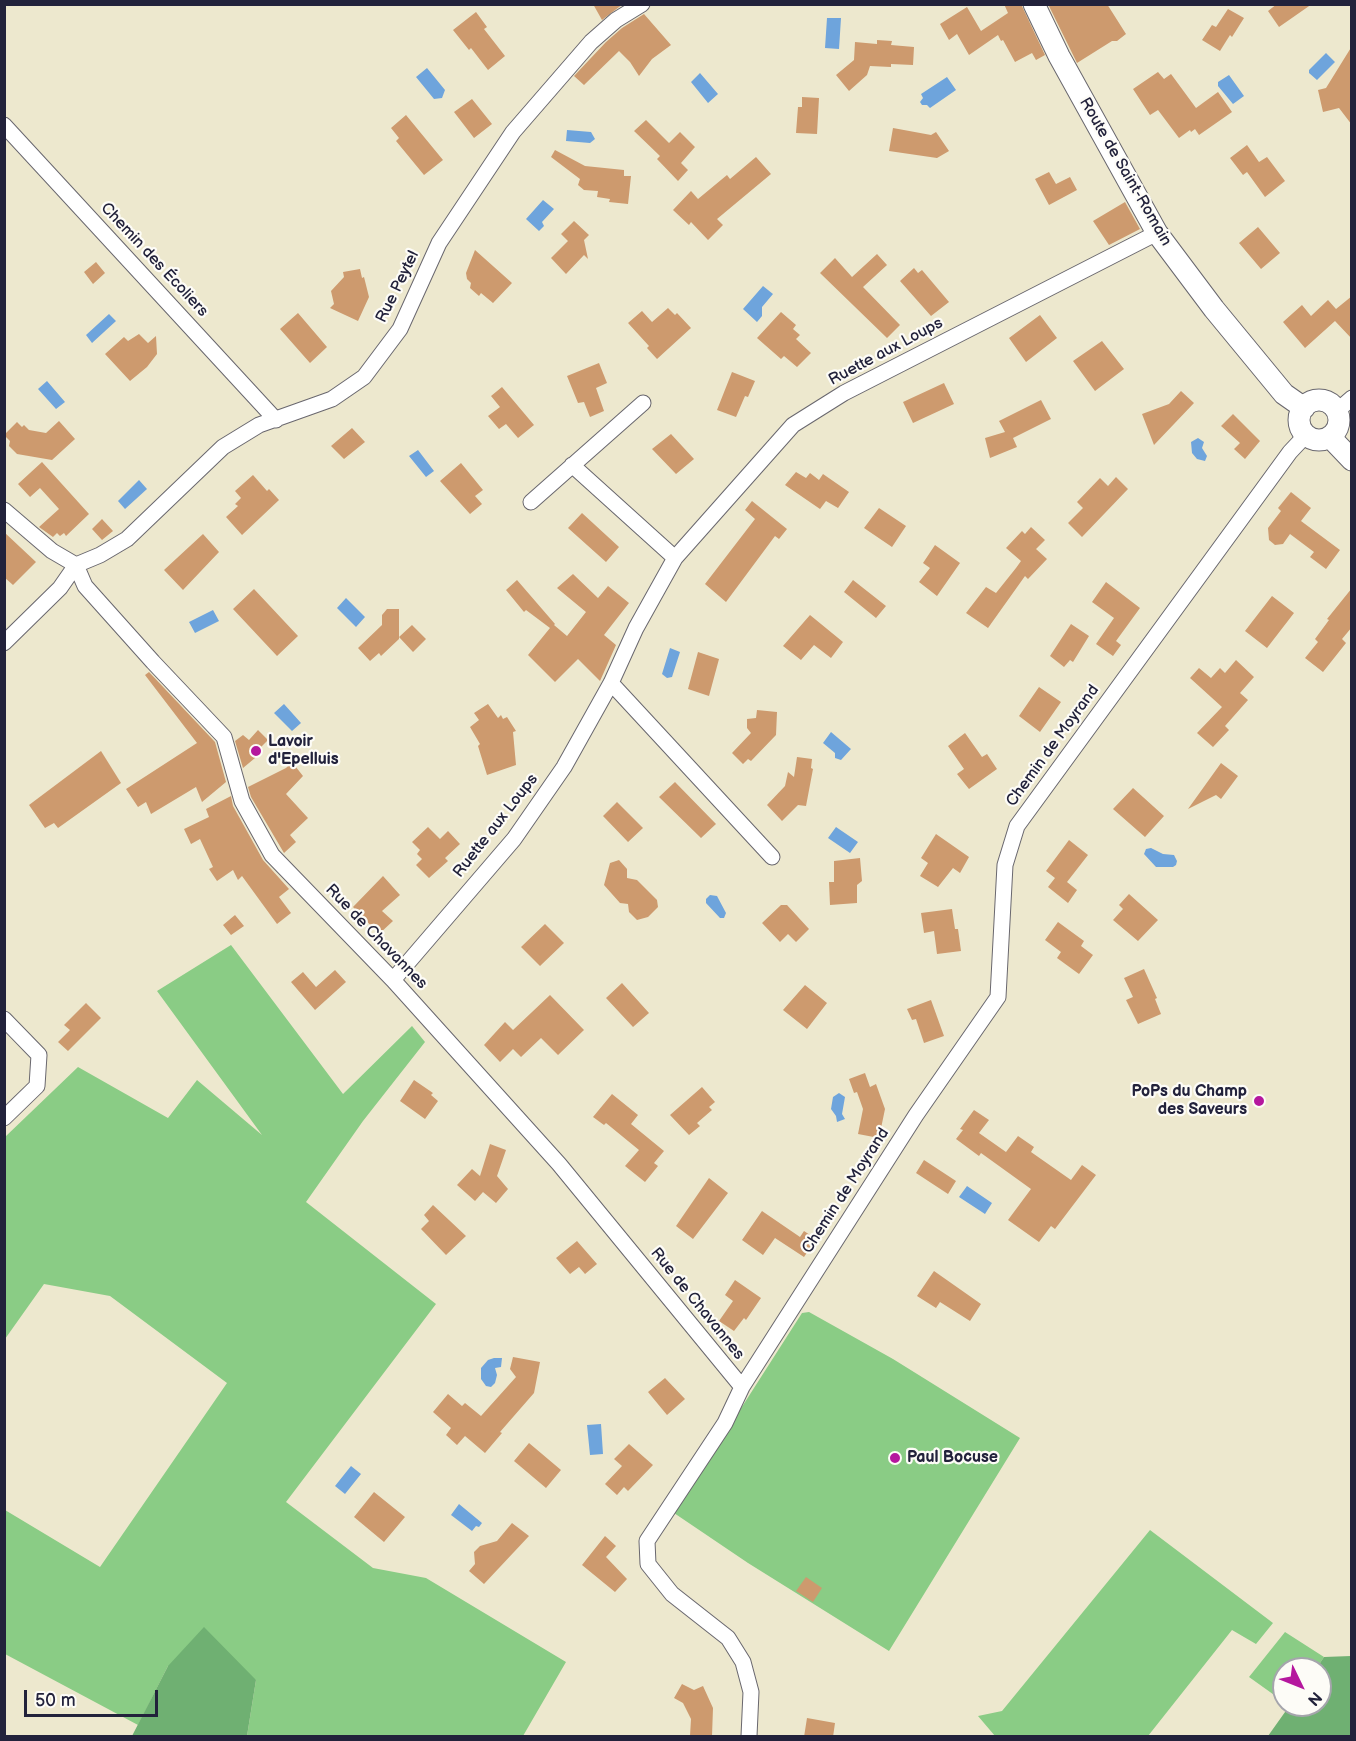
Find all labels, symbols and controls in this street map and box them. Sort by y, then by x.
street label: Route de Saint-Romain [1075,94,1175,250]
street label: Chemin des Écoliers [96,199,212,321]
street label: Rue Peytel [372,248,424,326]
street label: Ruette aux Loups [826,314,946,390]
street label: Chemin de Moyrand [1002,681,1104,811]
place label: Lavoir d'Epelluis [268,732,339,770]
marker: Lavoir d'Epelluis [249,744,263,758]
street label: Ruette aux Loups [450,770,542,882]
street label: Rue de Chavannes [321,881,431,993]
place label: PoPs du Champ des Saveurs [1132,1082,1247,1120]
marker: PoPs du Champ des Saveurs [1252,1094,1266,1108]
street label: Chemin de Moyrand [798,1125,894,1257]
street label: Rue de Chavannes [646,1244,748,1364]
place label: Paul Bocuse [907,1448,998,1468]
marker: Paul Bocuse [888,1451,902,1465]
north arrow [1272,1657,1332,1717]
scale bar [27,1678,160,1716]
text: N [1303,1687,1325,1709]
text: 50 m [35,1690,76,1711]

